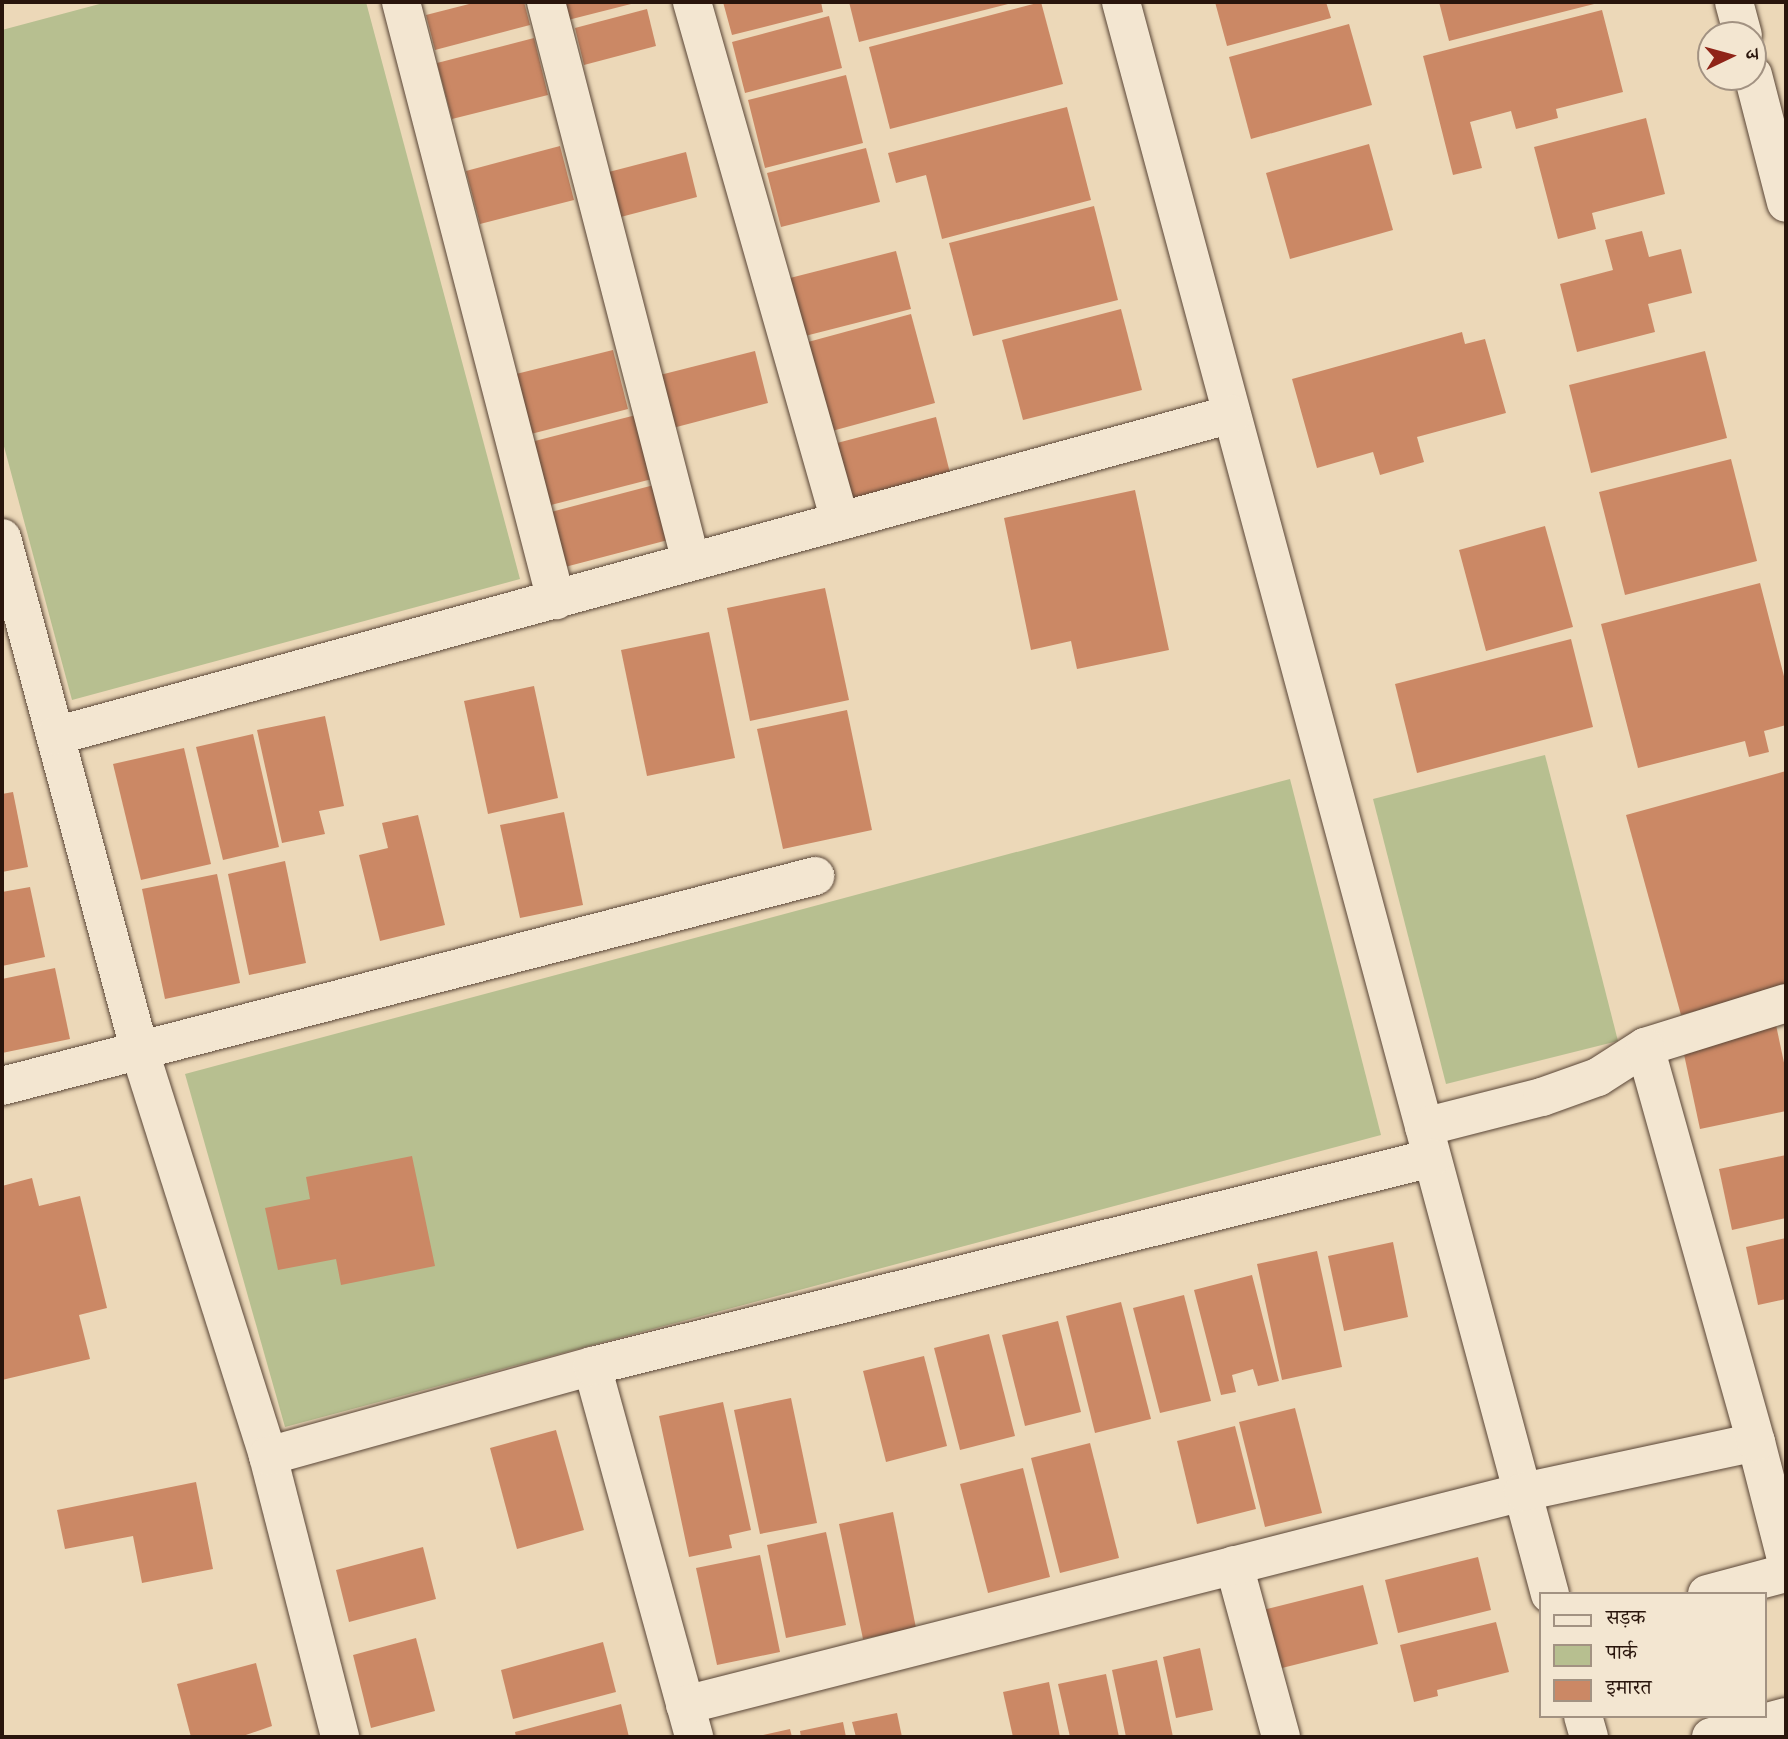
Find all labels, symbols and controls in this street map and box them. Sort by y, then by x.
north arrow [1697,21,1767,91]
text: उ [1740,48,1763,60]
legend [1540,1592,1767,1718]
text: सड़क [1606,1605,1645,1631]
text: पार्क [1606,1640,1637,1666]
text: इमारत [1606,1675,1652,1701]

